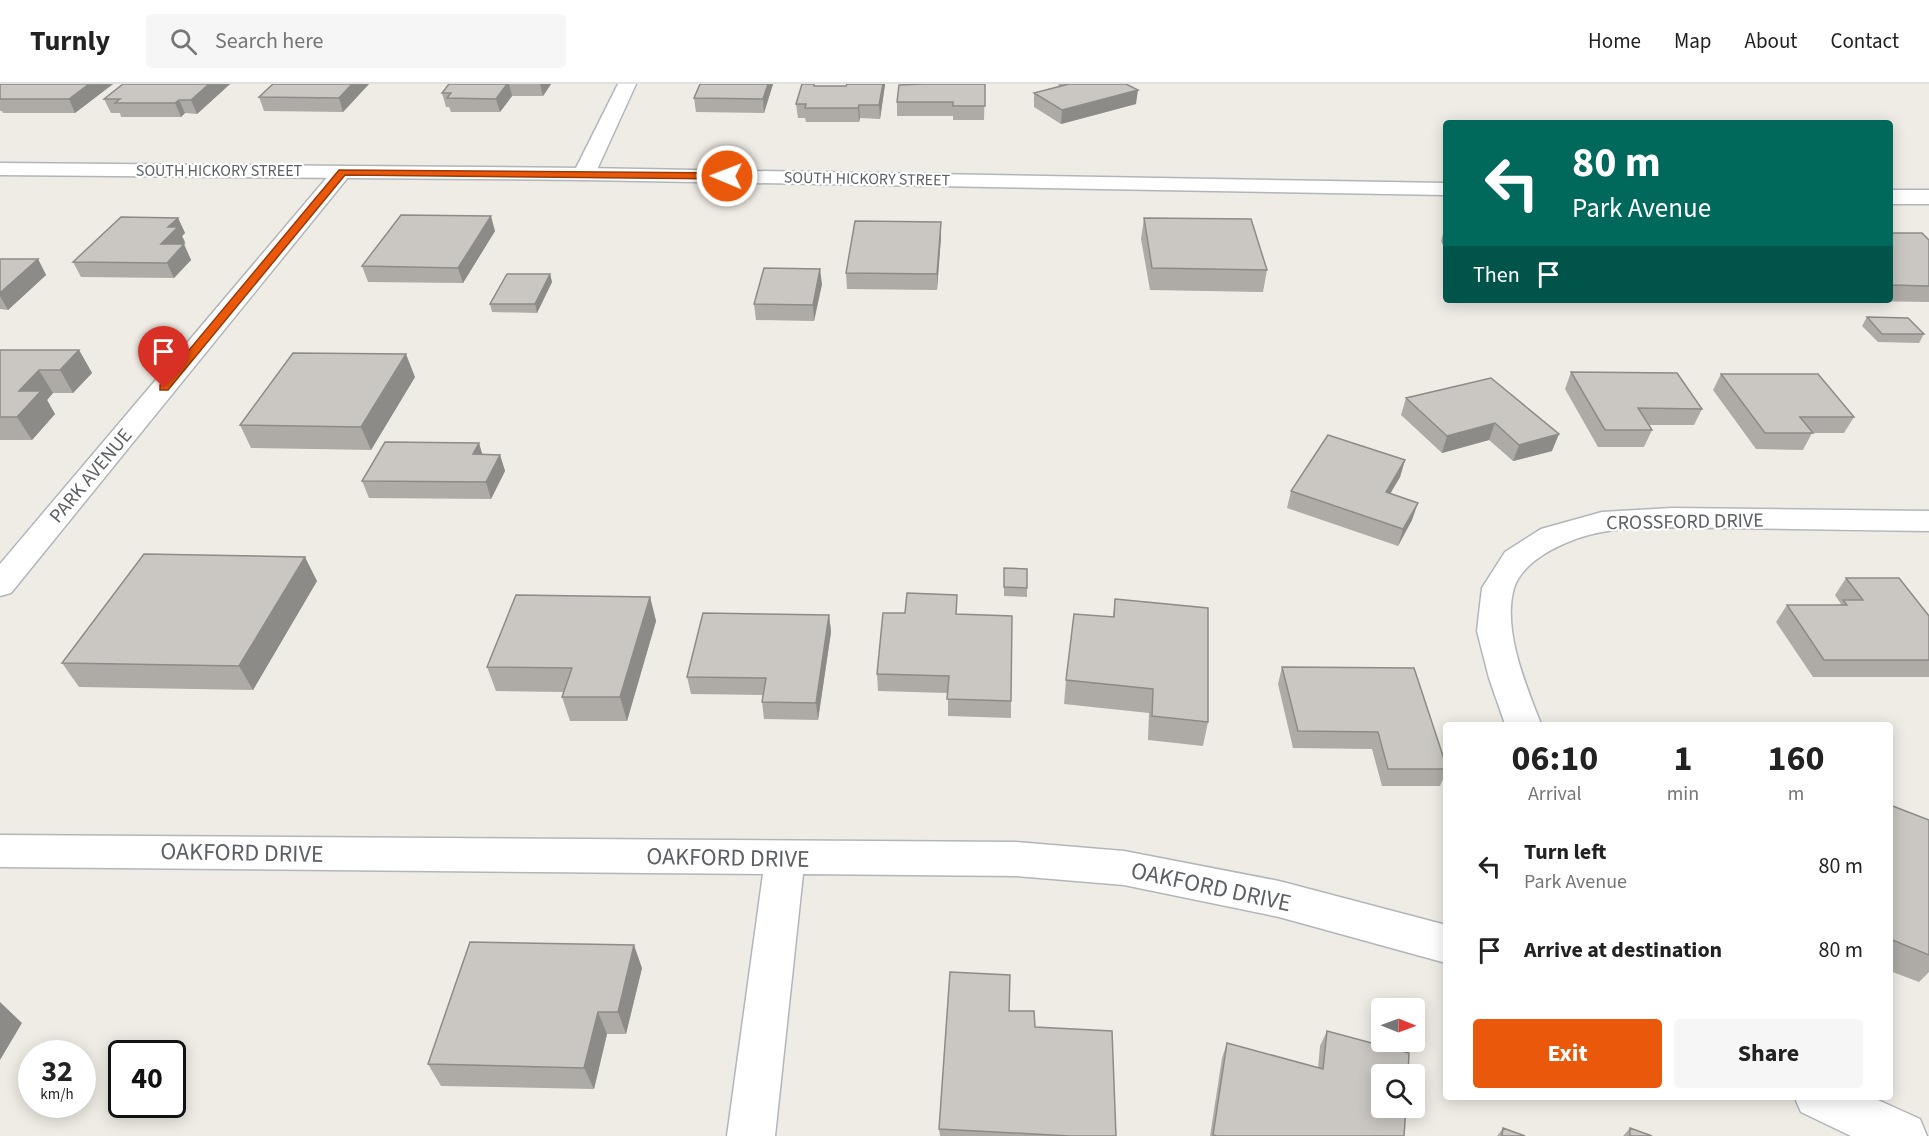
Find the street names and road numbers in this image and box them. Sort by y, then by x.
street label: SOUTH HICKORY STREET [136,160,303,182]
street label: SOUTH HICKORY STREET [784,167,951,191]
street label: PARK AVENUE [43,423,139,529]
street label: CROSSFORD DRIVE [1606,507,1764,537]
street label: OAKFORD DRIVE [160,834,324,872]
street label: OAKFORD DRIVE [646,839,810,877]
street label: OAKFORD DRIVE [1128,853,1294,921]

